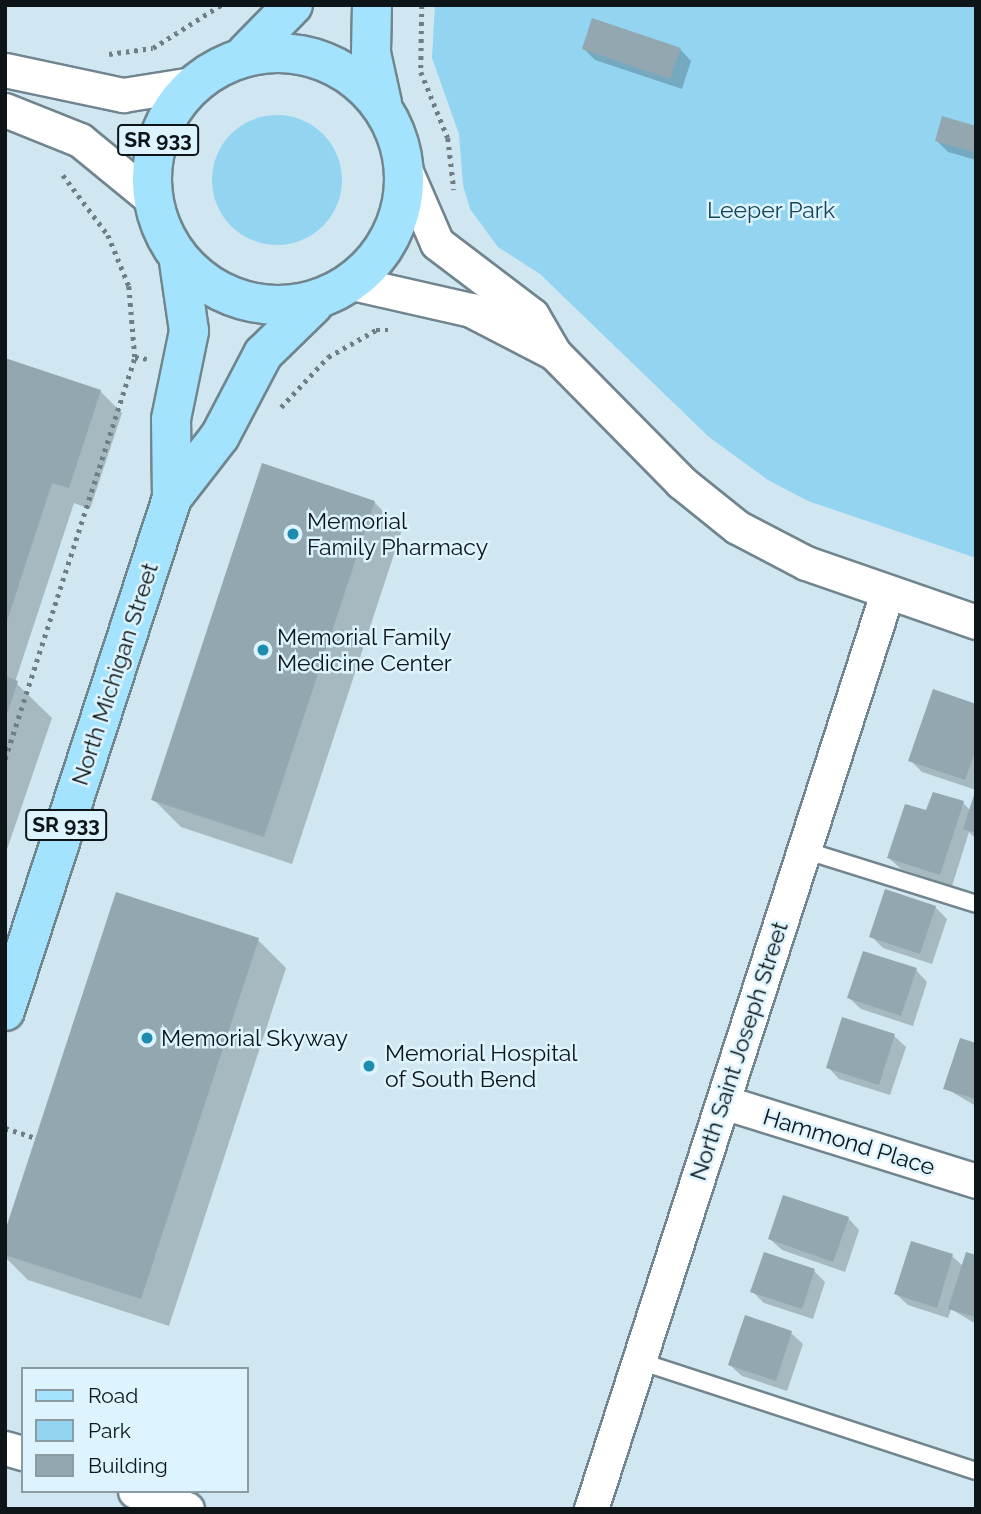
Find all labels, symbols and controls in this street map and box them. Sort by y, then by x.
road number: SR 933 [116,122,200,158]
park label: Leeper Park [707,196,835,224]
place label: Memorial Family Pharmacy [307,507,489,561]
marker: Memorial Family Pharmacy [285,526,301,542]
street label: North Michigan Street [66,559,164,789]
place label: Memorial Family Medicine Center [277,623,452,677]
marker: Memorial Family Medicine Center [255,642,271,658]
road number: SR 933 [24,808,108,842]
street label: North Saint Joseph Street [684,918,794,1184]
place label: Memorial Skyway [161,1024,349,1052]
marker: Memorial Skyway [139,1030,155,1046]
place label: Memorial Hospital of South Bend [385,1039,578,1093]
marker: Memorial Hospital of South Bend [359,1056,379,1076]
street label: Hammond Place [760,1103,938,1181]
legend [21,1367,248,1493]
text: Road [88,1383,138,1408]
text: Park [88,1418,131,1443]
text: Building [88,1453,168,1478]

